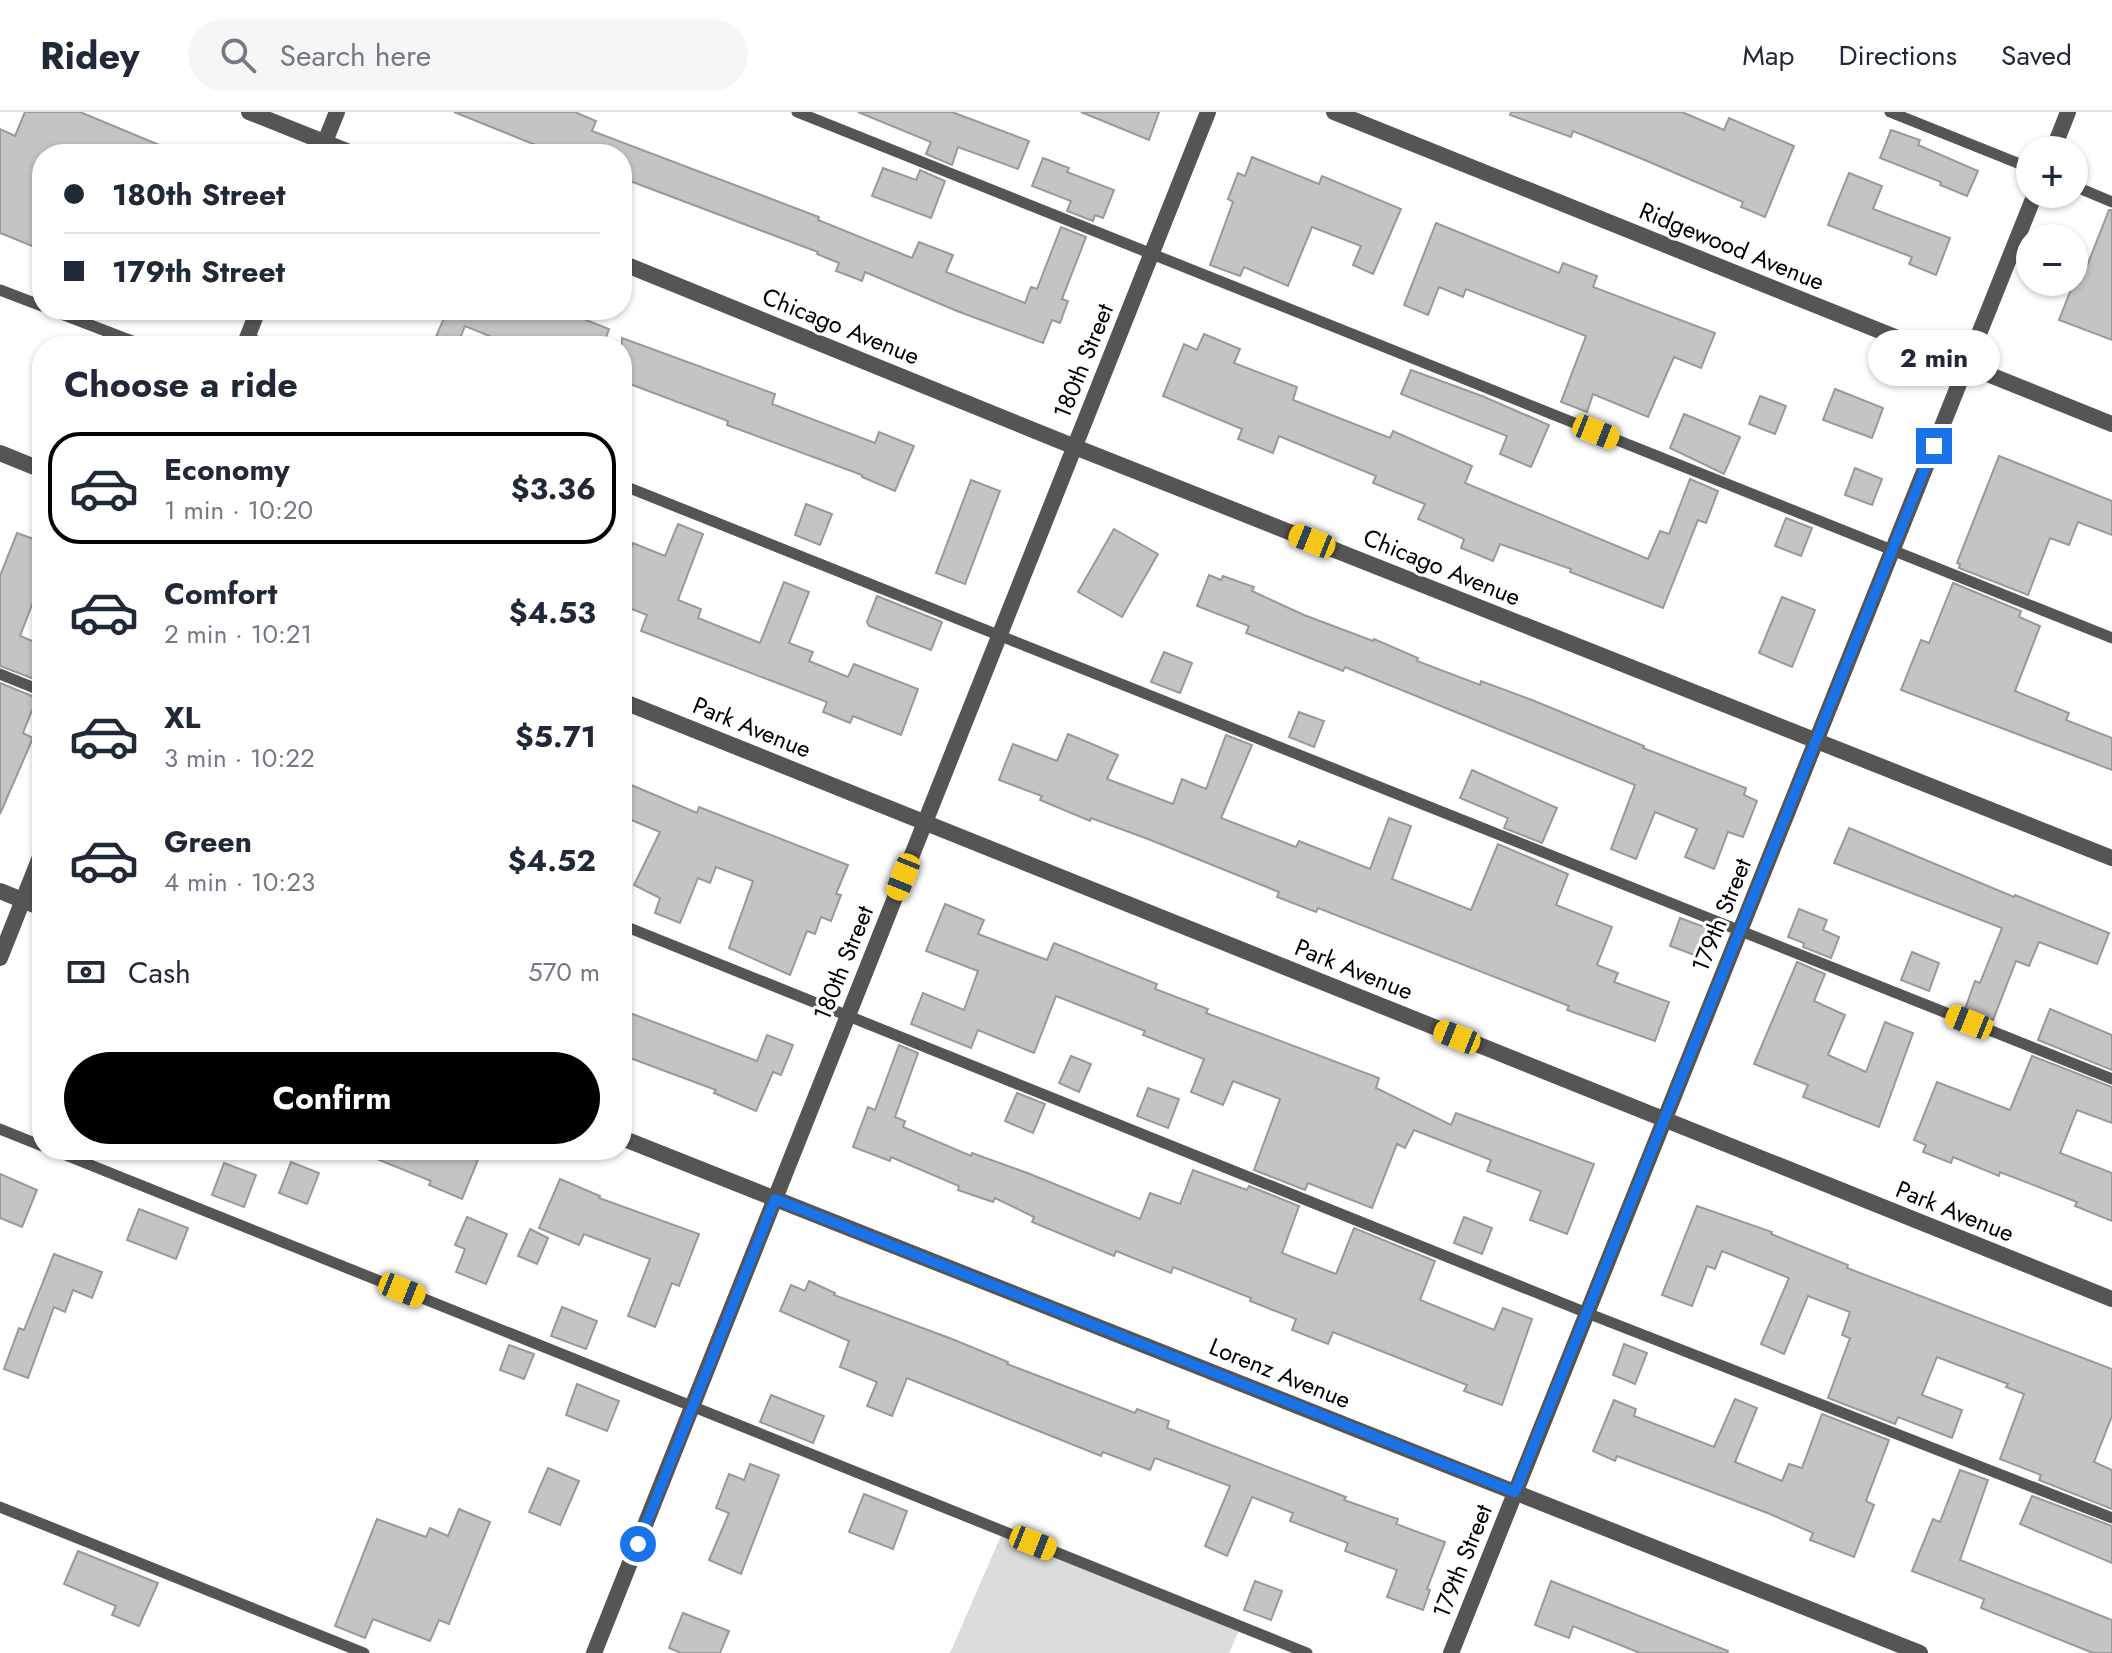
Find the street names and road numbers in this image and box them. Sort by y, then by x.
street label: Ridgewood Avenue [1634,193,1830,299]
street label: Chicago Avenue [757,278,925,374]
street label: 180th Street [1044,298,1122,424]
street label: Chicago Avenue [1358,519,1526,615]
street label: Park Avenue [688,687,816,767]
street label: 179th Street [1682,853,1760,977]
street label: 180th Street [804,900,882,1026]
street label: Park Avenue [1290,929,1418,1009]
street label: Park Avenue [1891,1171,2019,1251]
street label: Lorenz Avenue [1204,1329,1356,1417]
street label: 179th Street [1423,1499,1501,1623]

